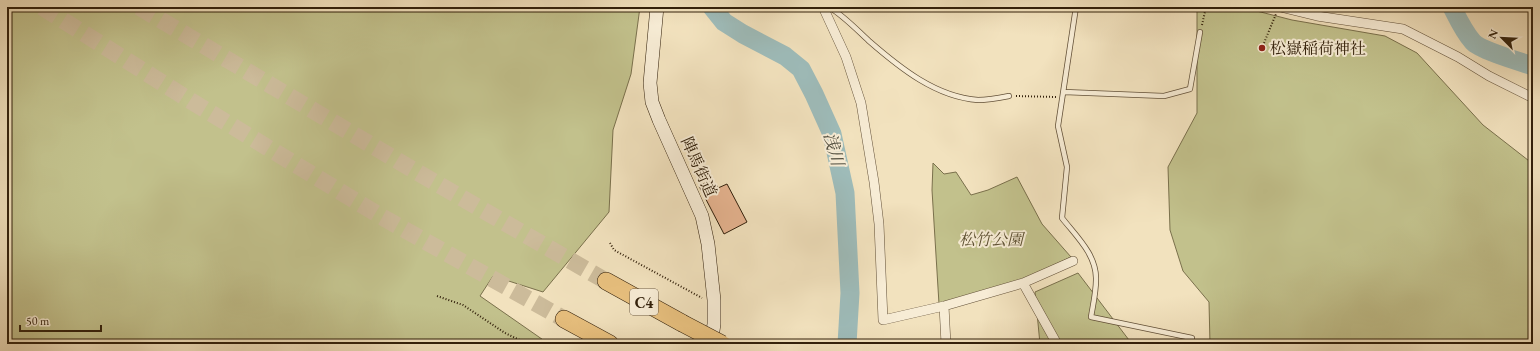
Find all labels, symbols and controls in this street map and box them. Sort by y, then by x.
north arrow [1482,18,1522,58]
text: N [1485,27,1501,41]
place label: 松嶽稲荷神社 [1270,38,1366,59]
marker: 松嶽稲荷神社 [1257,43,1267,53]
water label: 浅川 [819,130,850,170]
street label: 陣馬街道 [676,133,722,201]
park label: 松竹公園 [959,229,1026,250]
road number: C4 [630,289,658,315]
scale bar [20,307,101,333]
text: 50 m [26,313,50,329]

